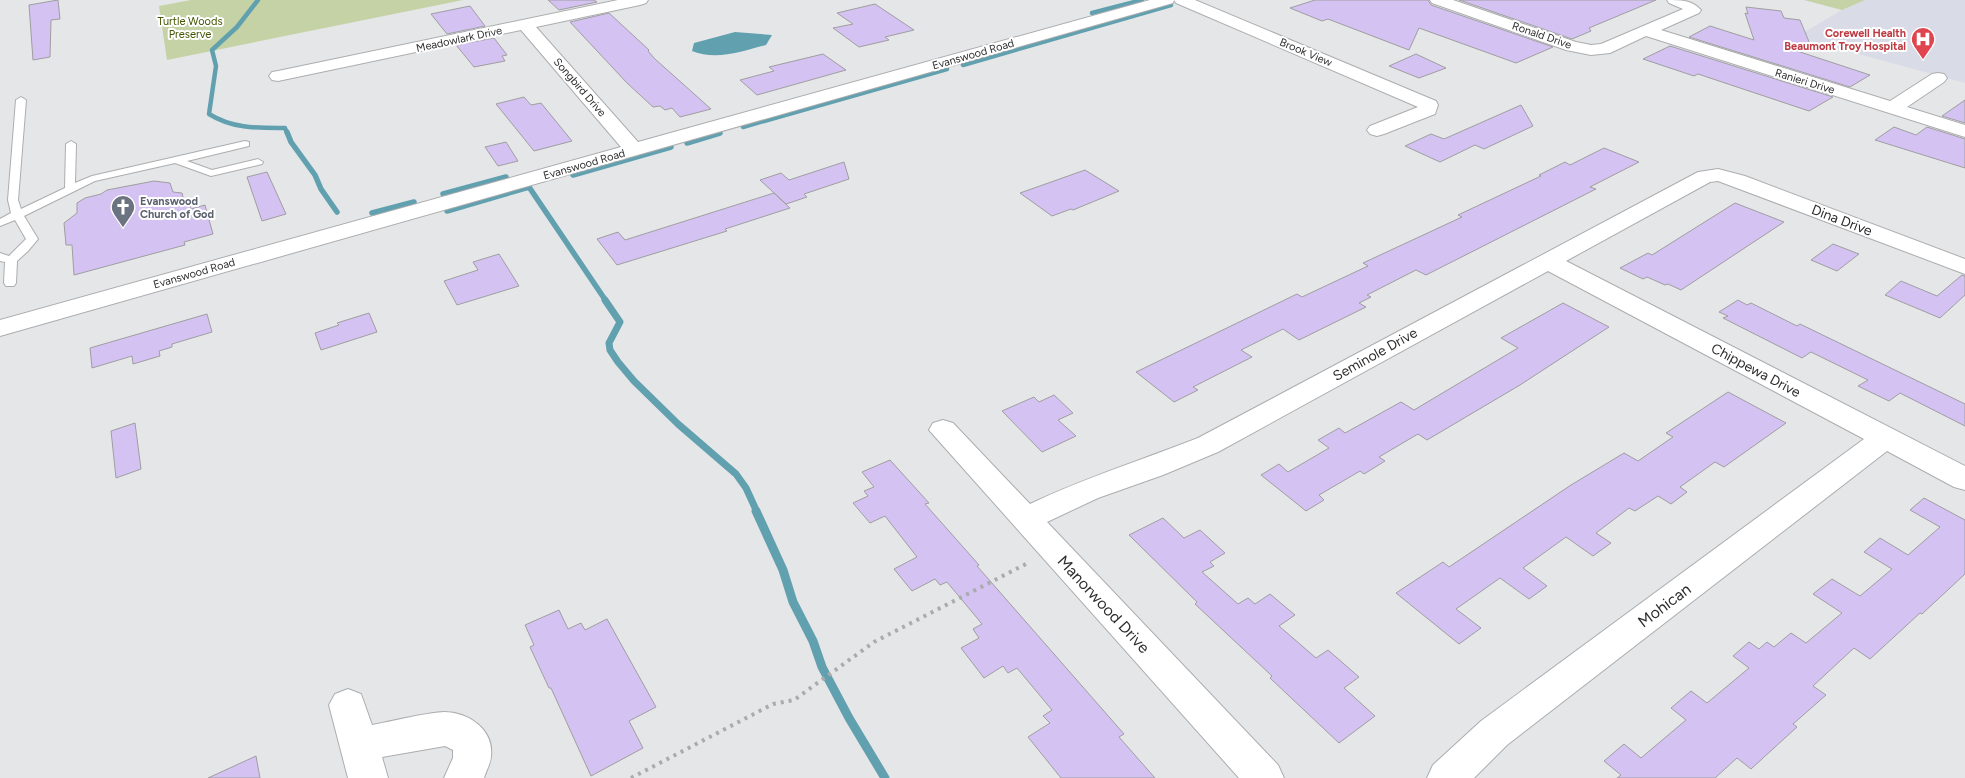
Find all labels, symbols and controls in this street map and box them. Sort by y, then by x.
park label: Turtle Woods Preserve [157,15,223,41]
street label: Ronald Drive [1510,19,1573,52]
street label: Meadowlark Drive [415,24,503,55]
hospital icon: Corewell Health Beaumont Troy Hospital [1910,26,1936,60]
place label: Corewell Health Beaumont Troy Hospital [1784,27,1906,53]
street label: Brook View [1278,36,1334,70]
street label: Evanswood Road [931,37,1016,72]
street label: Songbird Drive [551,55,608,119]
street label: Ranieri Drive [1773,66,1836,97]
street label: Evanswood Road [542,147,627,182]
church icon: Evanswood Church of God [110,194,136,228]
place label: Evanswood Church of God [140,195,214,221]
street label: Dina Drive [1809,201,1875,240]
street label: Evanswood Road [152,256,237,291]
street label: Seminole Drive [1330,324,1421,385]
street label: Chippewa Drive [1708,340,1804,401]
street label: Manorwood Drive [1054,552,1154,657]
street label: Mohican [1634,579,1695,631]

